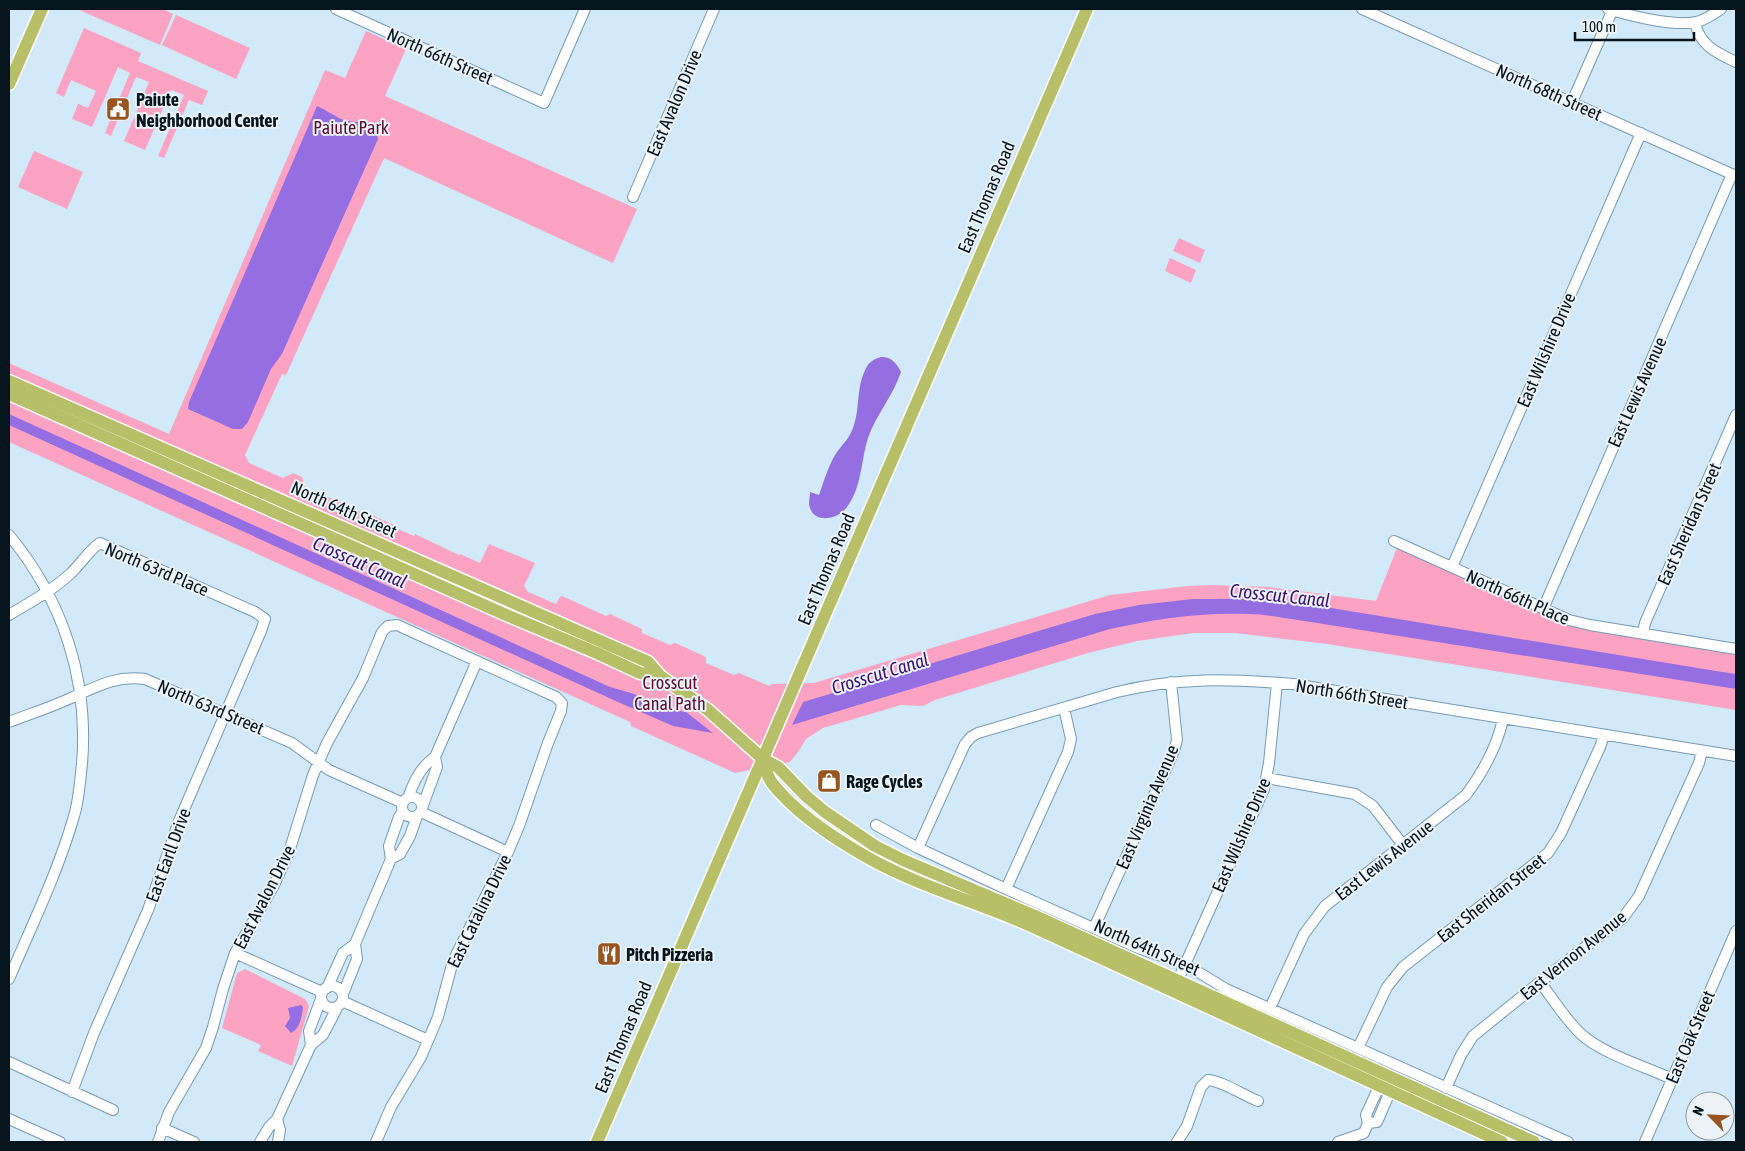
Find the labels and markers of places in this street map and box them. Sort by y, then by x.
place label: Paiute Neighborhood Center [136,89,279,131]
public building icon: Paiute Neighborhood Center [105,96,131,122]
shop icon: Rage Cycles [816,768,842,794]
place label: Rage Cycles [846,771,923,792]
restaurant icon: Pitch Pizzeria [596,941,622,967]
place label: Pitch Pizzeria [626,944,713,965]

